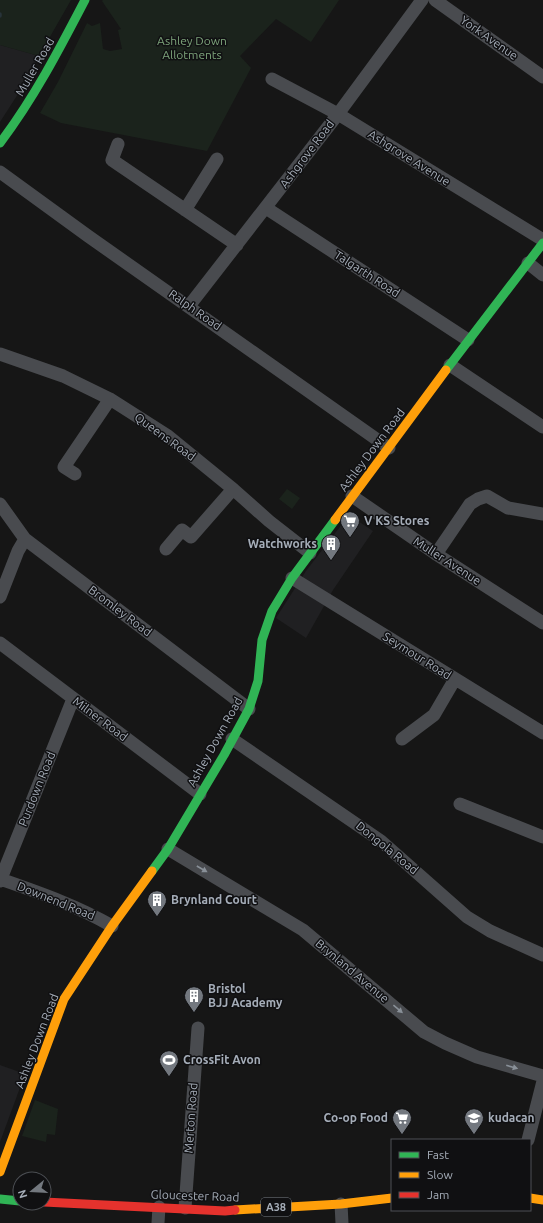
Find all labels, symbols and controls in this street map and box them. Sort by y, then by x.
street label: York Avenue [458,13,521,62]
park label: Ashley Down Allotments [157,34,227,61]
street label: Muller Road [13,35,56,98]
street label: Ashgrove Road [277,117,336,190]
street label: Ashgrove Avenue [366,127,453,188]
street label: Talgarth Road [332,248,402,299]
street label: Ralph Road [167,287,224,332]
street label: Ashley Down Road [336,406,407,494]
street label: Queens Road [132,410,198,463]
supermarket icon: V KS Stores [339,510,361,538]
place label: V KS Stores [364,514,430,527]
building icon: Watchworks [320,533,342,561]
street label: Muller Avenue [411,534,483,587]
place label: Watchworks [248,537,317,550]
street label: Bromley Road [86,583,154,639]
street label: Seymour Road [381,629,454,682]
street label: Milner Road [70,694,130,743]
street label: Ashley Down Road [185,695,245,789]
street label: Purdown Road [16,750,57,828]
street label: Dongola Road [354,819,421,877]
one-way arrow [196,865,208,872]
street label: Downend Road [15,879,97,922]
building icon: Brynland Court [146,889,168,917]
place label: Brynland Court [171,893,257,906]
street label: Brynland Avenue [313,936,392,1005]
place label: Bristol BJJ Academy [208,982,283,1009]
building icon: Bristol BJJ Academy [183,985,205,1013]
street label: Ashley Down Road [12,992,61,1090]
one-way arrow [392,1005,403,1014]
sports icon: CrossFit Avon [158,1049,180,1077]
place label: CrossFit Avon [183,1053,261,1066]
one-way arrow [506,1064,518,1070]
street label: Merton Road [182,1082,199,1154]
supermarket icon: Co-op Food [391,1107,413,1135]
school or university icon: kudacan [463,1107,485,1135]
place label: Co-op Food [324,1111,388,1124]
place label: kudacan [488,1111,535,1124]
legend [391,1139,531,1211]
text: Fast [427,1148,449,1161]
text: Slow [427,1168,453,1181]
north arrow [12,1171,52,1211]
street label: Gloucester Road [151,1187,240,1204]
text: N [16,1188,29,1200]
text: Jam [427,1188,449,1201]
road number: A38 [261,1198,291,1216]

